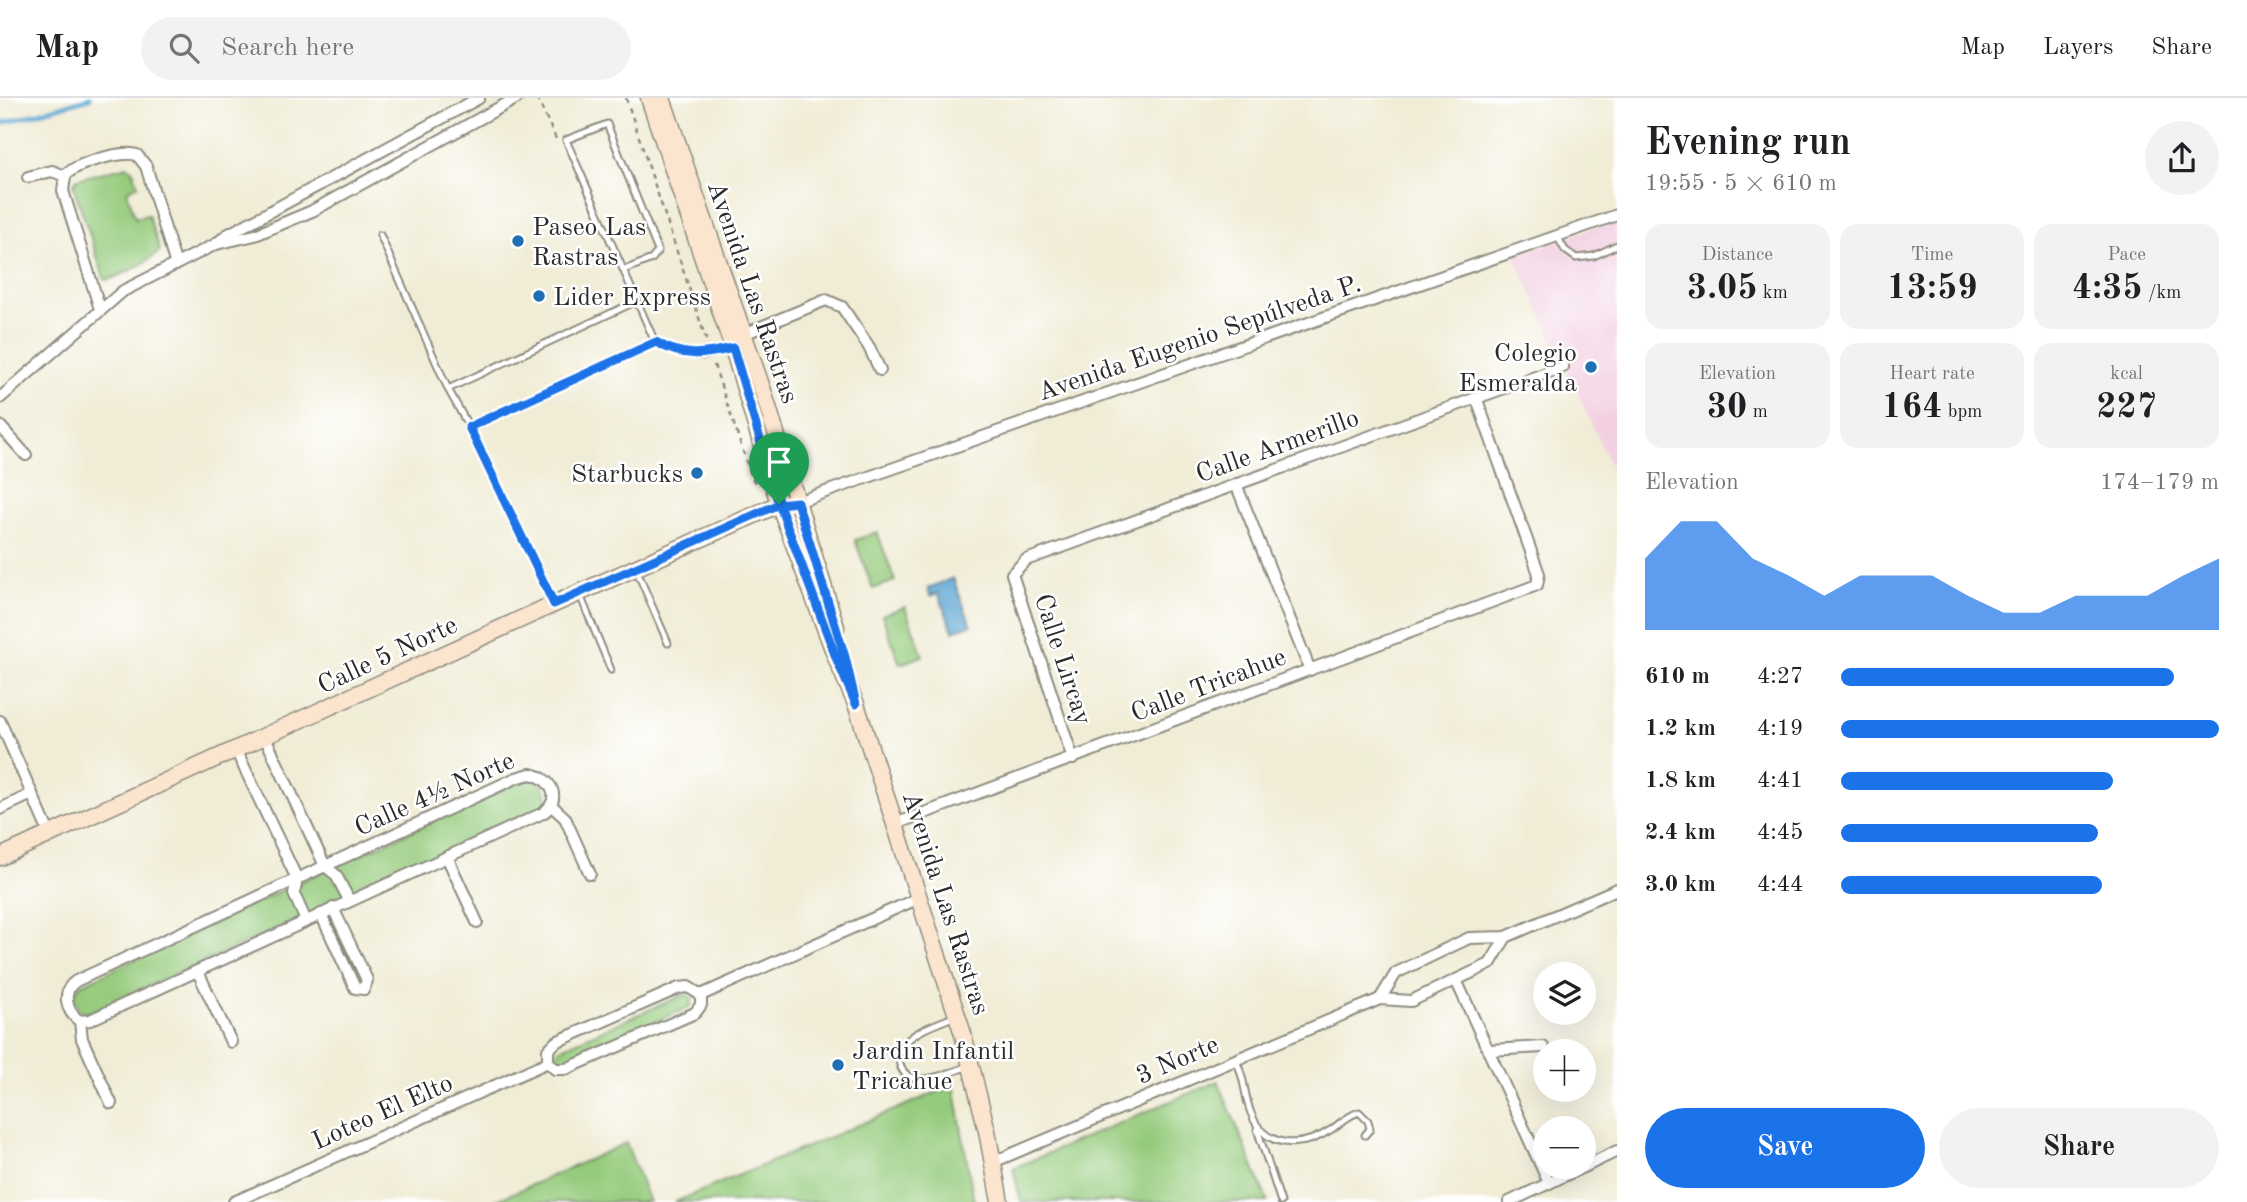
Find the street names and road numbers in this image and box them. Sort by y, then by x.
street label: Avenida Las Rastras [702,178,802,407]
street label: Avenida Eugenio Sepúlveda P. [1035,271,1364,406]
street label: Calle Armerillo [1193,405,1363,488]
street label: Calle Lircay [1029,591,1096,729]
street label: Calle 5 Norte [314,612,462,699]
street label: Calle Tricahue [1128,644,1290,727]
street label: Calle 4½ Norte [351,748,519,842]
street label: Avenida Las Rastras [897,789,993,1018]
street label: 3 Norte [1133,1032,1223,1090]
street label: Loteo El Elto [309,1070,457,1155]

